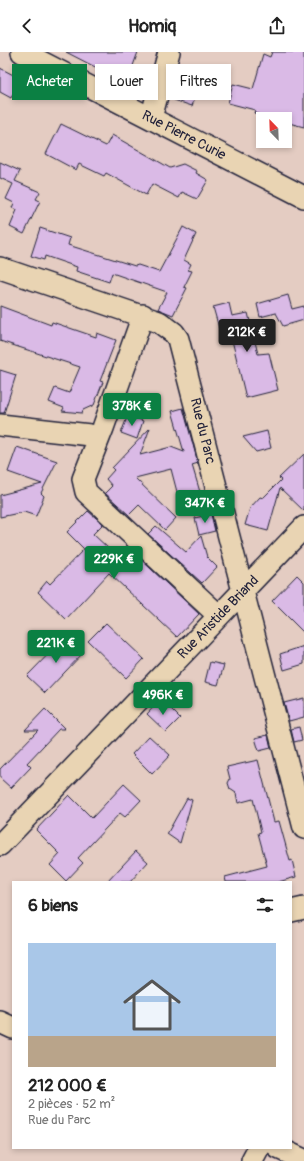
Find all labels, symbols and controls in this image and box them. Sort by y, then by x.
icon: back [16,15,38,37]
text: Homiq [128,15,176,38]
icon: share [266,15,288,37]
chip: Acheter [12,64,87,100]
chip: Louer [95,64,158,100]
chip: Filtres [166,64,231,100]
street label: Rue Pierre Curie [139,107,229,163]
north arrow [256,112,292,148]
map controls [256,112,292,148]
pin: 212K € [214,319,280,353]
text: 212K € [228,324,266,340]
pin: 378K € [99,393,165,427]
street label: Rue du Parc [187,396,219,466]
text: 378K € [112,398,152,414]
pin: 347K € [172,490,238,524]
text: 347K € [185,495,225,511]
pin: 229K € [81,546,147,580]
text: 229K € [94,551,134,567]
street label: Rue Aristide Briand [174,572,262,662]
pin: 221K € [23,630,89,664]
text: 221K € [37,635,75,651]
pin: 496K € [130,682,196,716]
text: 496K € [142,687,184,703]
icon: filters [254,894,276,916]
text: 6 biens [28,895,78,916]
icon: home [116,969,188,1041]
text: 212 000 € [28,1075,107,1096]
text: 2 pièces · 52 m² [28,1096,115,1112]
text: Rue du Parc [28,1112,91,1128]

